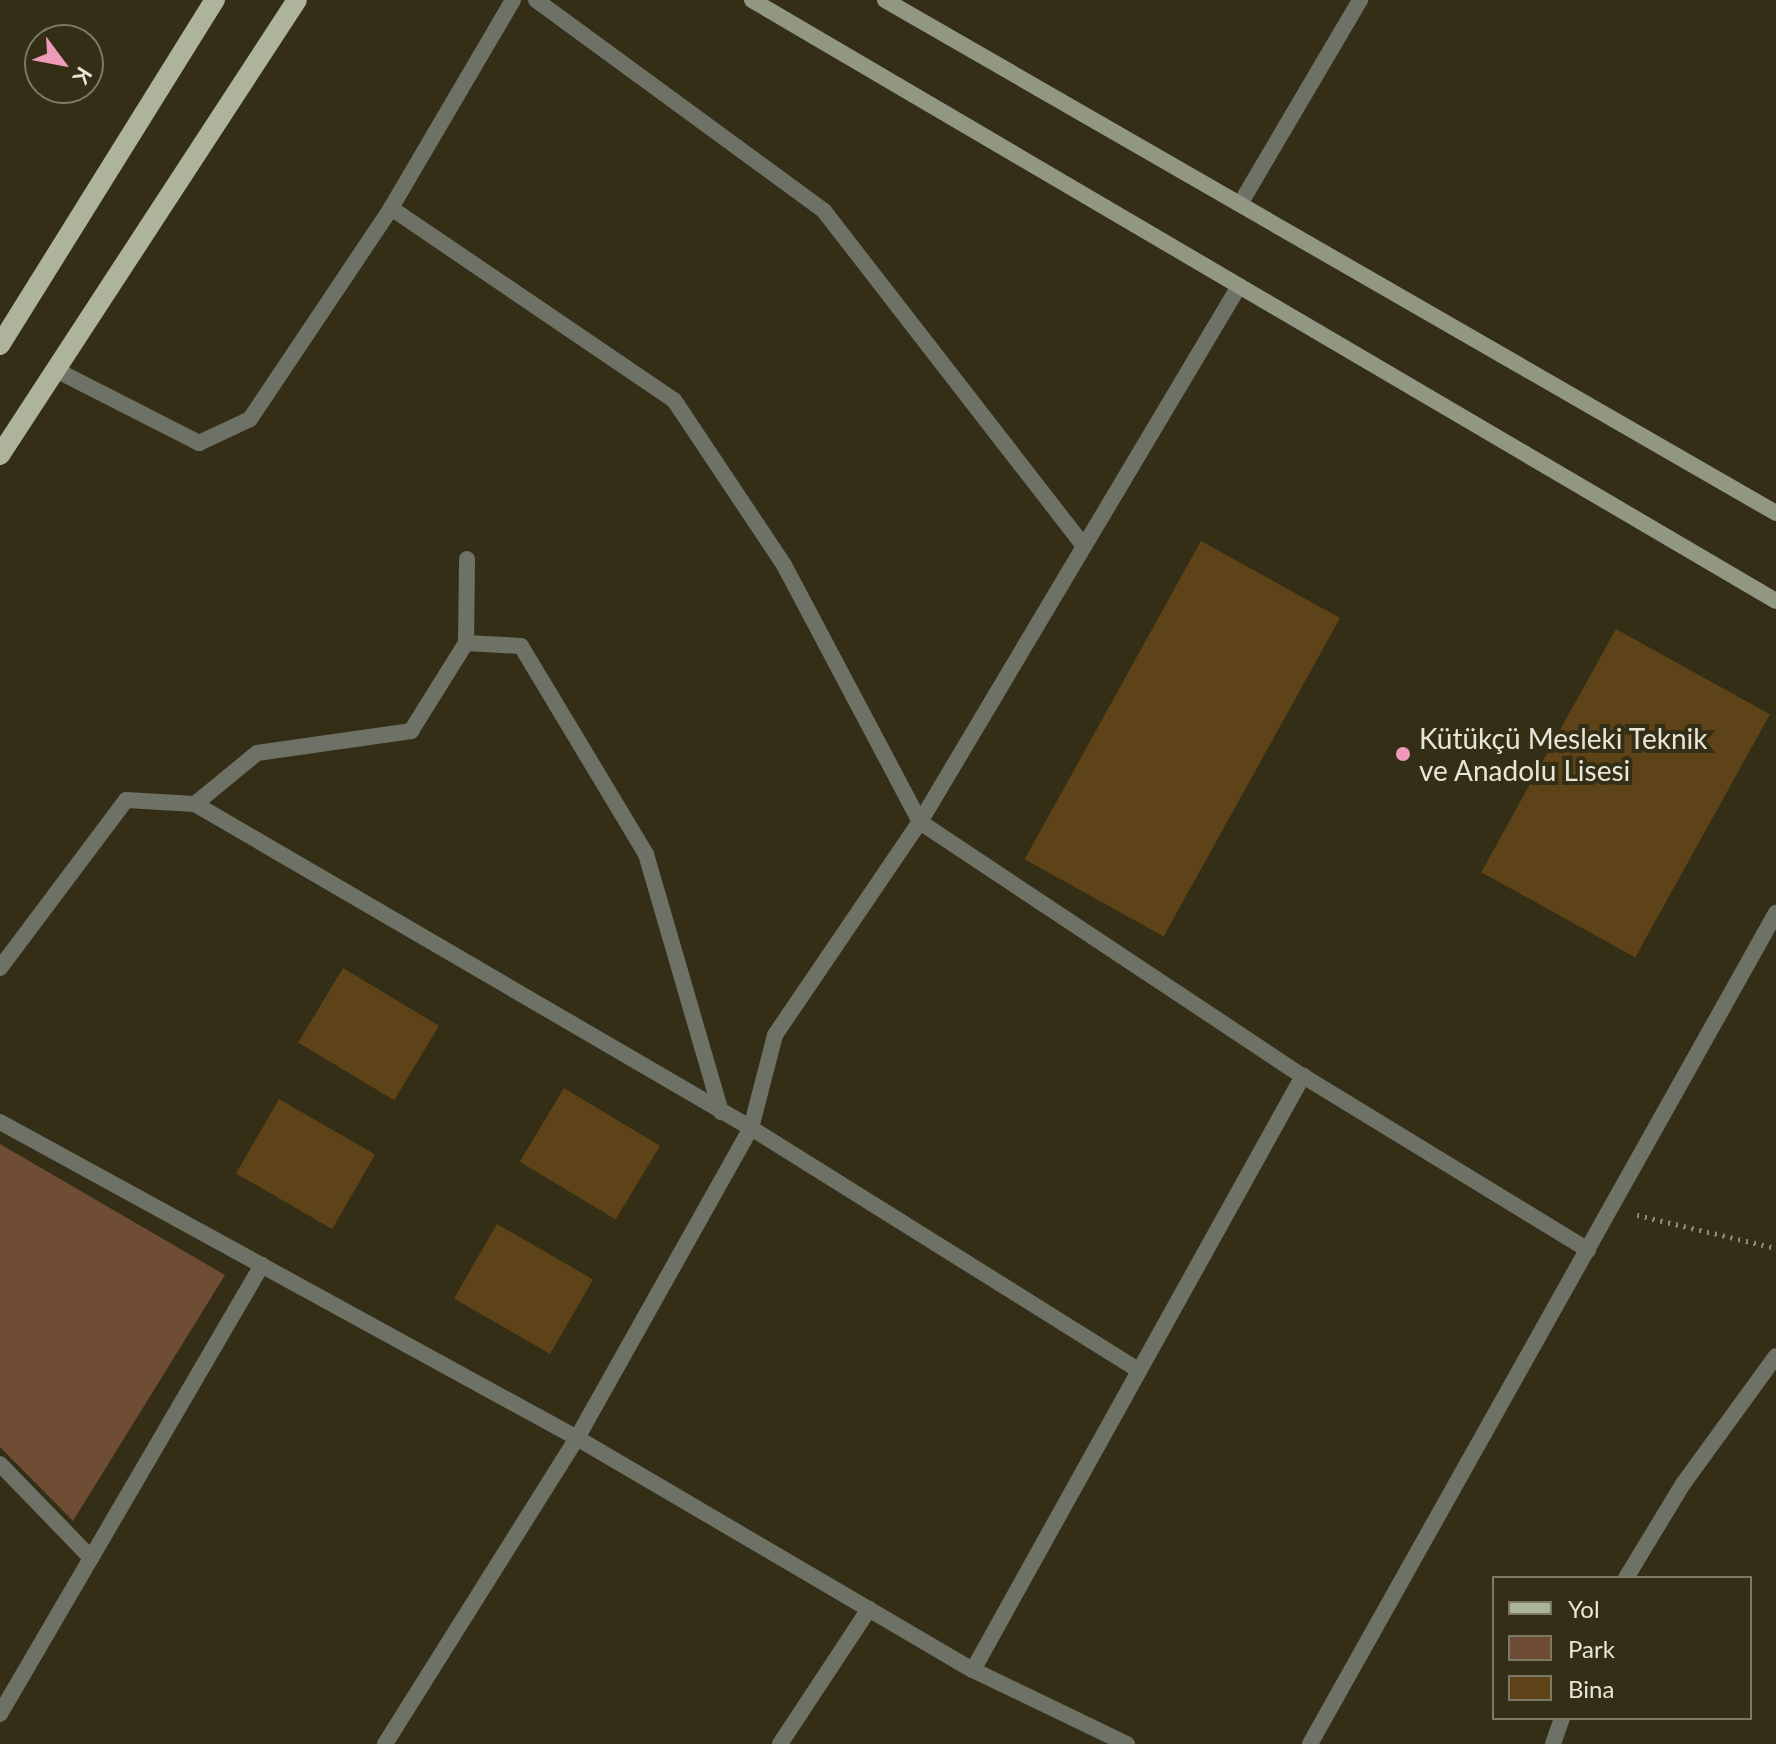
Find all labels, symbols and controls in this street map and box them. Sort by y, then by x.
north arrow [24,24,104,104]
text: K [68,62,99,89]
place label: Kütükçü Mesleki Teknik ve Anadolu Lisesi [1419,721,1708,787]
marker: Kütükçü Mesleki Teknik ve Anadolu Lisesi [1394,745,1412,763]
legend [1492,1576,1752,1720]
text: Yol [1568,1594,1600,1623]
text: Park [1568,1634,1615,1663]
text: Bina [1568,1674,1614,1703]

